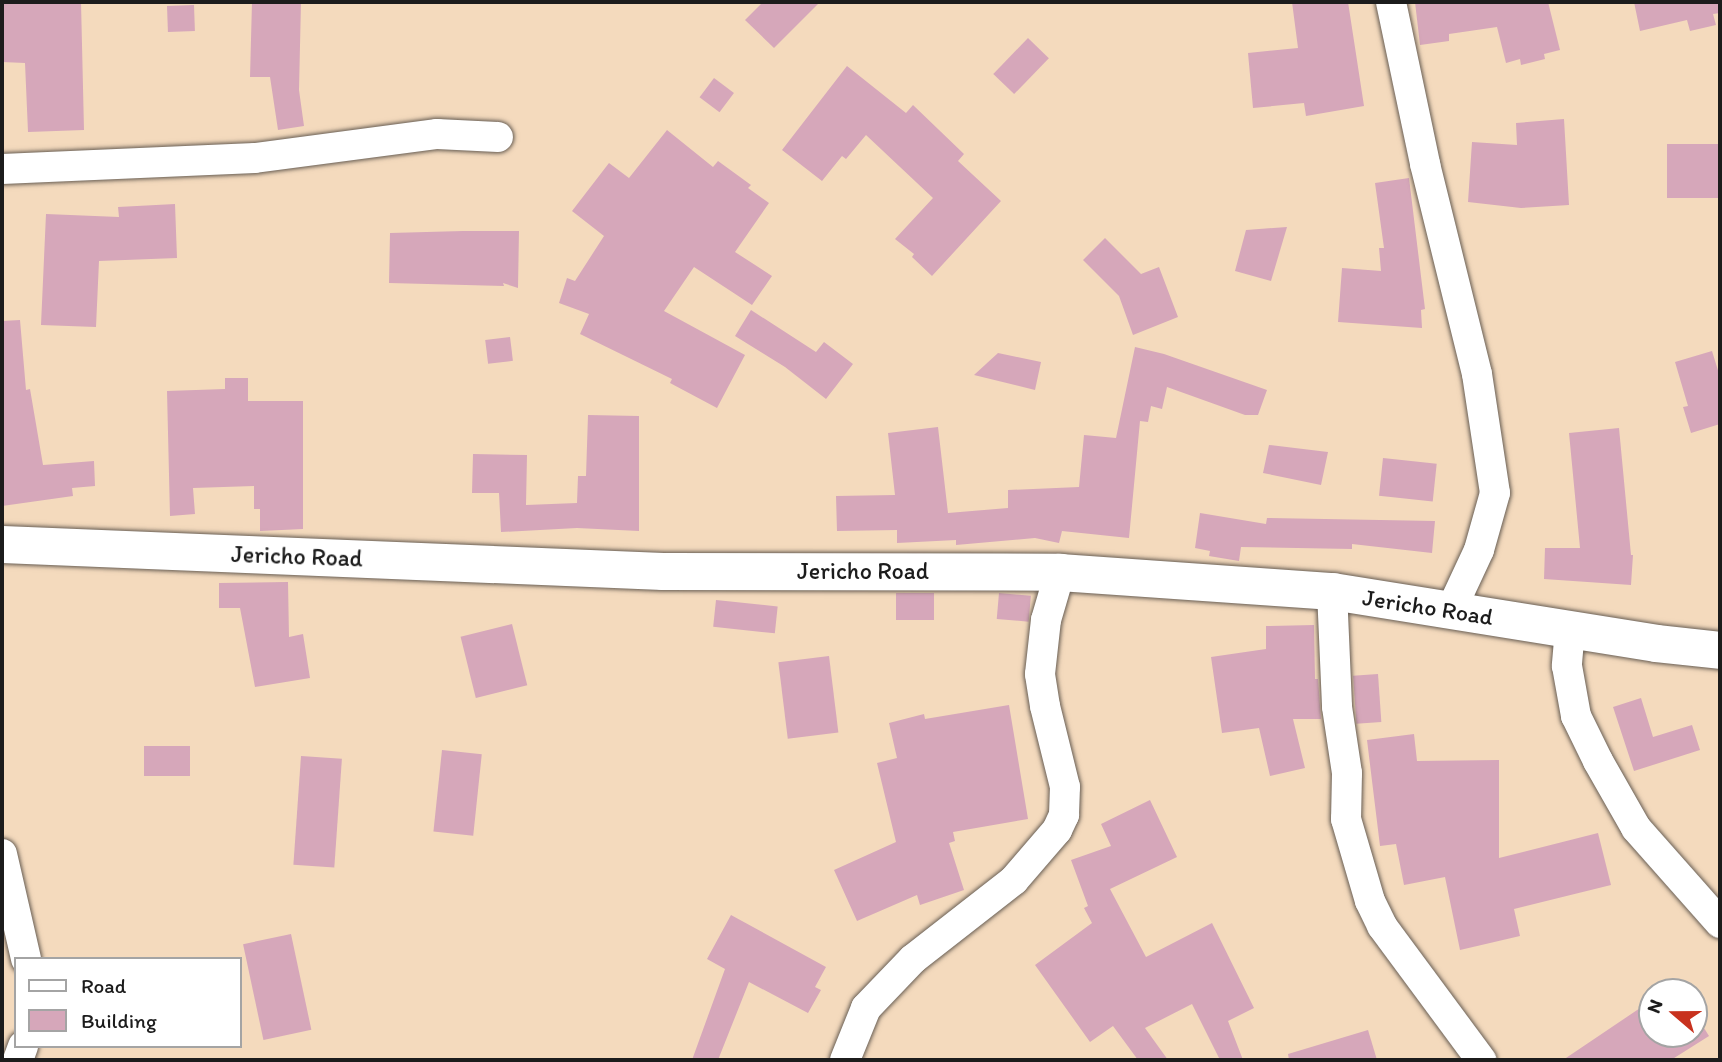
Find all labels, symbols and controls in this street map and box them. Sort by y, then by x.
street label: Jericho Road [231,539,363,573]
street label: Jericho Road [797,557,929,585]
street label: Jericho Road [1361,582,1495,632]
legend [14,957,242,1048]
text: Road [81,973,126,998]
north arrow [1638,978,1708,1048]
text: N [1642,996,1668,1016]
text: Building [81,1008,157,1033]

